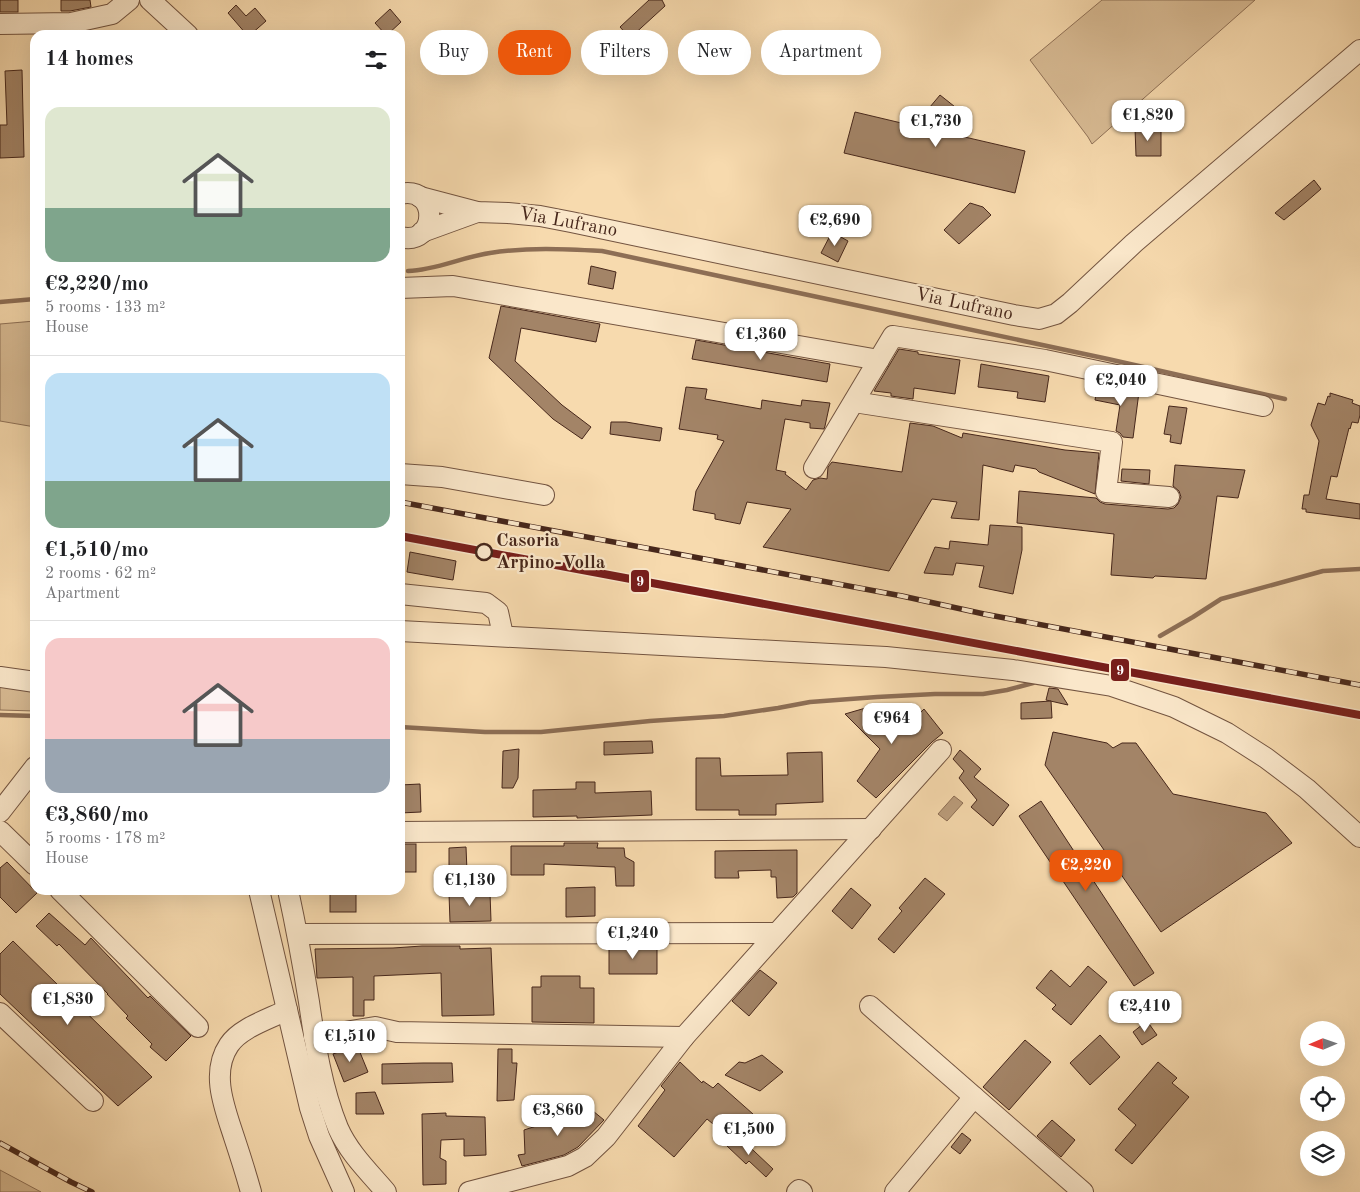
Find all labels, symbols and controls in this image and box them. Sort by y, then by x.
chip: Buy [420,30,488,75]
chip: Rent [498,30,571,75]
chip: Filters [581,30,668,75]
chip: New [678,30,751,75]
chip: Apartment [761,30,881,75]
icon: filters [362,46,390,74]
text: 14 homes [45,49,133,70]
pin: €1,820 [1107,100,1189,142]
pin: €1,730 [895,106,977,148]
text: €1,820 [1123,108,1173,124]
text: €1,730 [911,114,961,130]
icon: home [173,140,263,230]
pin: €2,690 [794,204,876,247]
street label: Via Lufrano [517,205,619,241]
text: €2,690 [810,213,860,229]
text: €2,220/mo [45,274,149,295]
street label: Via Lufrano [913,285,1015,325]
text: 5 rooms · 133 m² [45,300,165,316]
pin: €1,360 [720,318,802,361]
text: House [45,320,88,336]
text: €1,360 [736,327,786,343]
pin: €2,040 [1080,364,1162,407]
text: €2,040 [1096,373,1146,389]
icon: home [173,405,263,495]
place label: Casoria Arpino-Volla [496,532,606,573]
text: €1,510/mo [45,540,149,561]
marker: Casoria Arpino-Volla [475,543,493,561]
text: 2 rooms · 62 m² [45,566,156,582]
line badge: 9 [630,569,650,593]
text: 9 [636,575,644,589]
text: Apartment [45,586,120,602]
line badge: 9 [1110,658,1130,682]
text: 9 [1116,664,1124,678]
icon: home [173,670,263,760]
pin: €964 [862,702,922,745]
text: €964 [873,711,911,727]
text: €3,860/mo [45,805,149,826]
text: 5 rooms · 178 m² [45,831,165,847]
pin: €2,220 [1045,850,1127,892]
text: House [45,851,88,867]
text: €2,220 [1061,858,1111,874]
pin: €1,130 [429,864,511,907]
text: €1,130 [445,873,495,889]
pin: €1,240 [592,918,674,960]
text: €1,240 [608,926,658,942]
pin: €1,830 [27,984,109,1026]
pin: €2,410 [1104,990,1186,1033]
text: €1,830 [43,992,93,1008]
text: €2,410 [1120,999,1170,1015]
pin: €1,510 [309,1020,391,1063]
north arrow [1300,1021,1345,1066]
map controls [1300,1021,1345,1176]
text: €1,510 [325,1029,375,1045]
button: locate [1300,1076,1345,1121]
pin: €3,860 [517,1094,599,1137]
text: €3,860 [533,1103,583,1119]
pin: €1,500 [708,1114,790,1156]
text: €1,500 [724,1122,774,1138]
button: layers [1300,1131,1345,1176]

